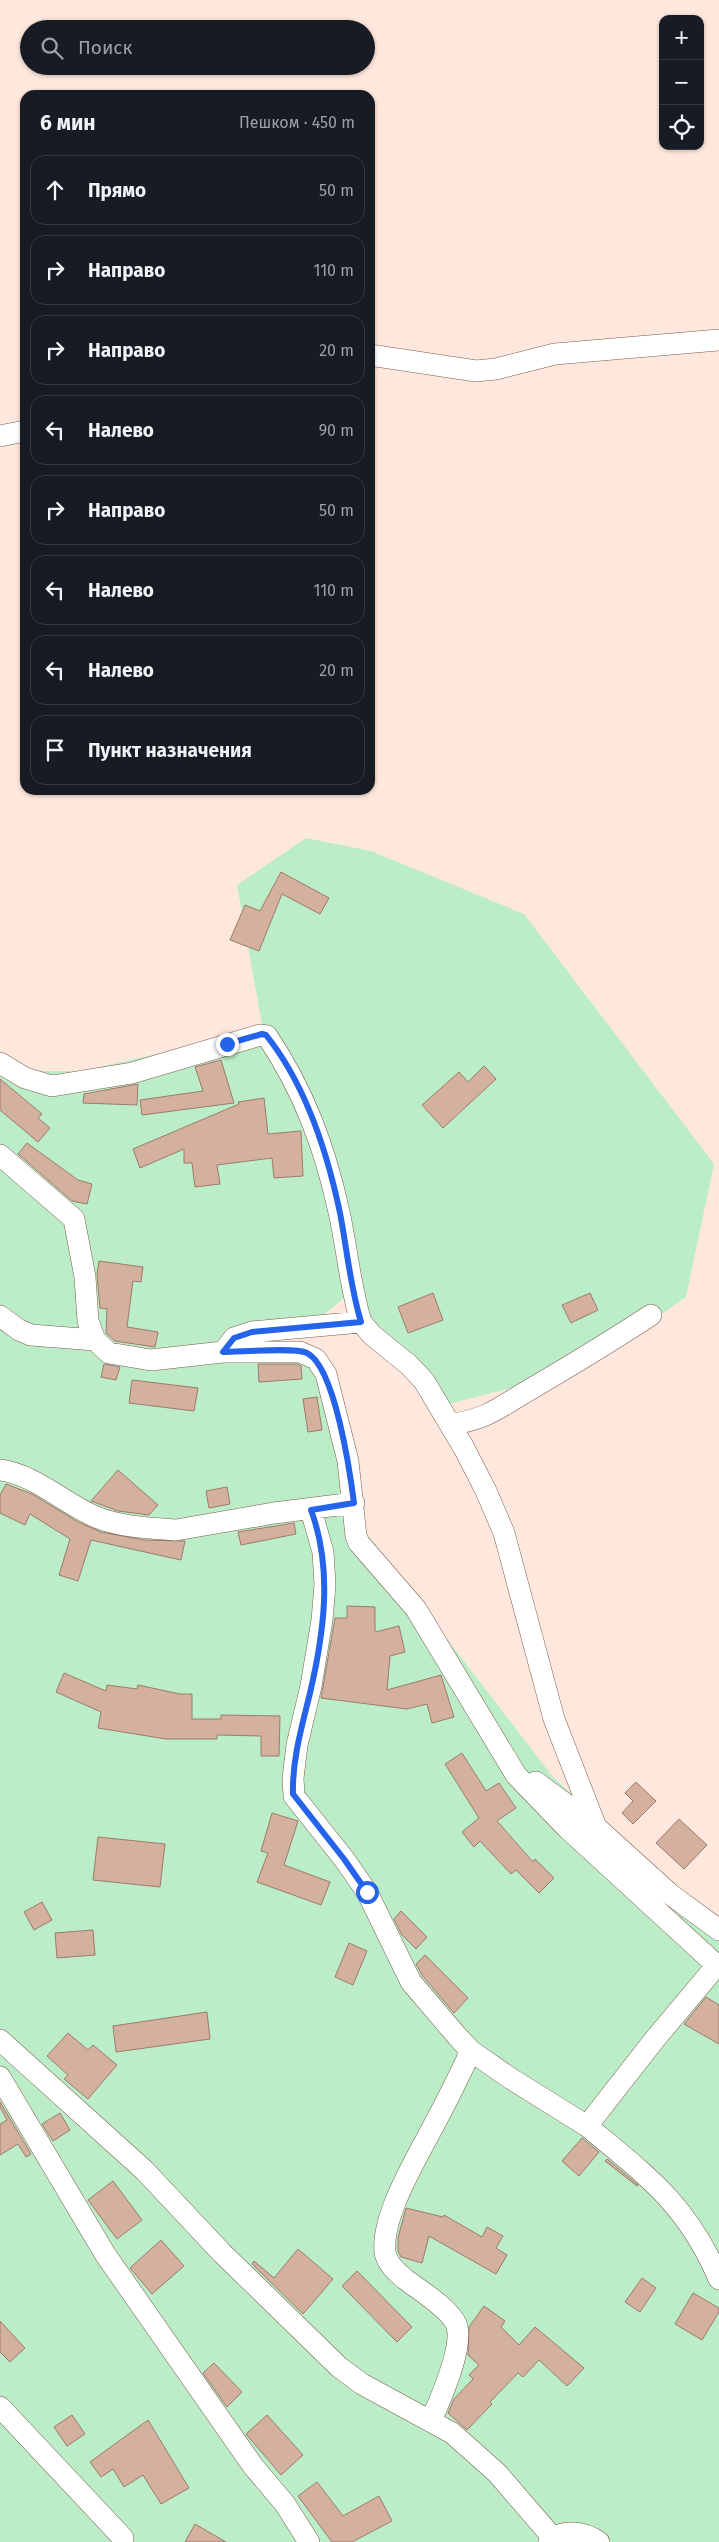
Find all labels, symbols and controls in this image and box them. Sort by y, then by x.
map controls [659,15,704,150]
button: + [659,15,704,60]
search box [20,20,375,75]
icon: search [38,34,66,62]
text: Поиск [78,36,132,59]
button: − [659,60,704,105]
button: locate [659,105,704,150]
text: 6 мин [40,110,96,136]
text: Пешком · 450 m [239,113,355,132]
icon: ahead [41,176,69,204]
text: Прямо [88,179,146,202]
text: 50 m [319,181,354,200]
icon: right [41,256,69,284]
text: Направо [88,259,165,282]
text: 110 m [313,261,354,280]
icon: right [41,336,69,364]
text: Направо [88,339,165,362]
text: 20 m [319,341,354,360]
icon: left [41,416,69,444]
text: Налево [88,419,154,442]
text: 90 m [319,421,354,440]
icon: right [41,496,69,524]
text: Направо [88,499,165,522]
text: 50 m [319,501,354,520]
icon: left [41,576,69,604]
text: Налево [88,579,154,602]
text: 110 m [313,581,354,600]
icon: left [41,656,69,684]
text: Налево [88,659,154,682]
text: 20 m [319,661,354,680]
icon: arrive [41,736,69,764]
text: Пункт назначения [88,739,252,762]
route end [216,1033,239,1056]
route start [356,1881,379,1904]

